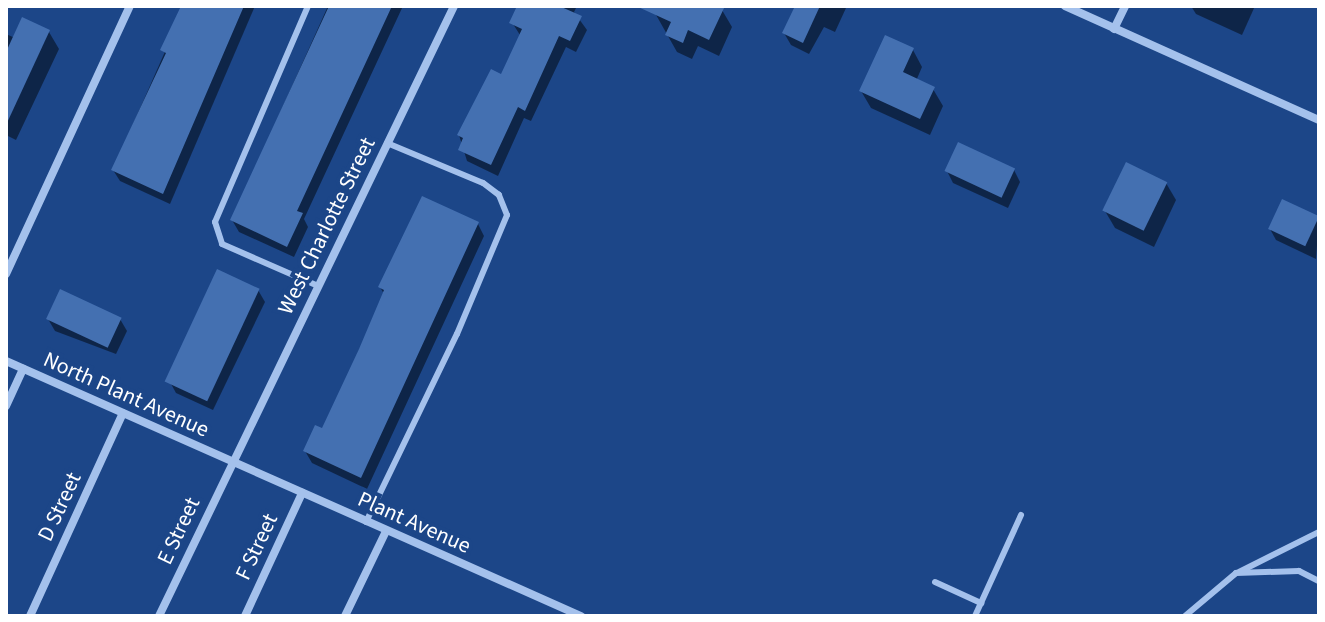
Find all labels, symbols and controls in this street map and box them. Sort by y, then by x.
street label: West Charlotte Street [273,133,381,319]
street label: North Plant Avenue [39,347,213,443]
street label: D Street [33,468,87,546]
street label: Plant Avenue [353,486,475,560]
street label: E Street [152,493,206,569]
street label: F Street [230,510,284,584]

